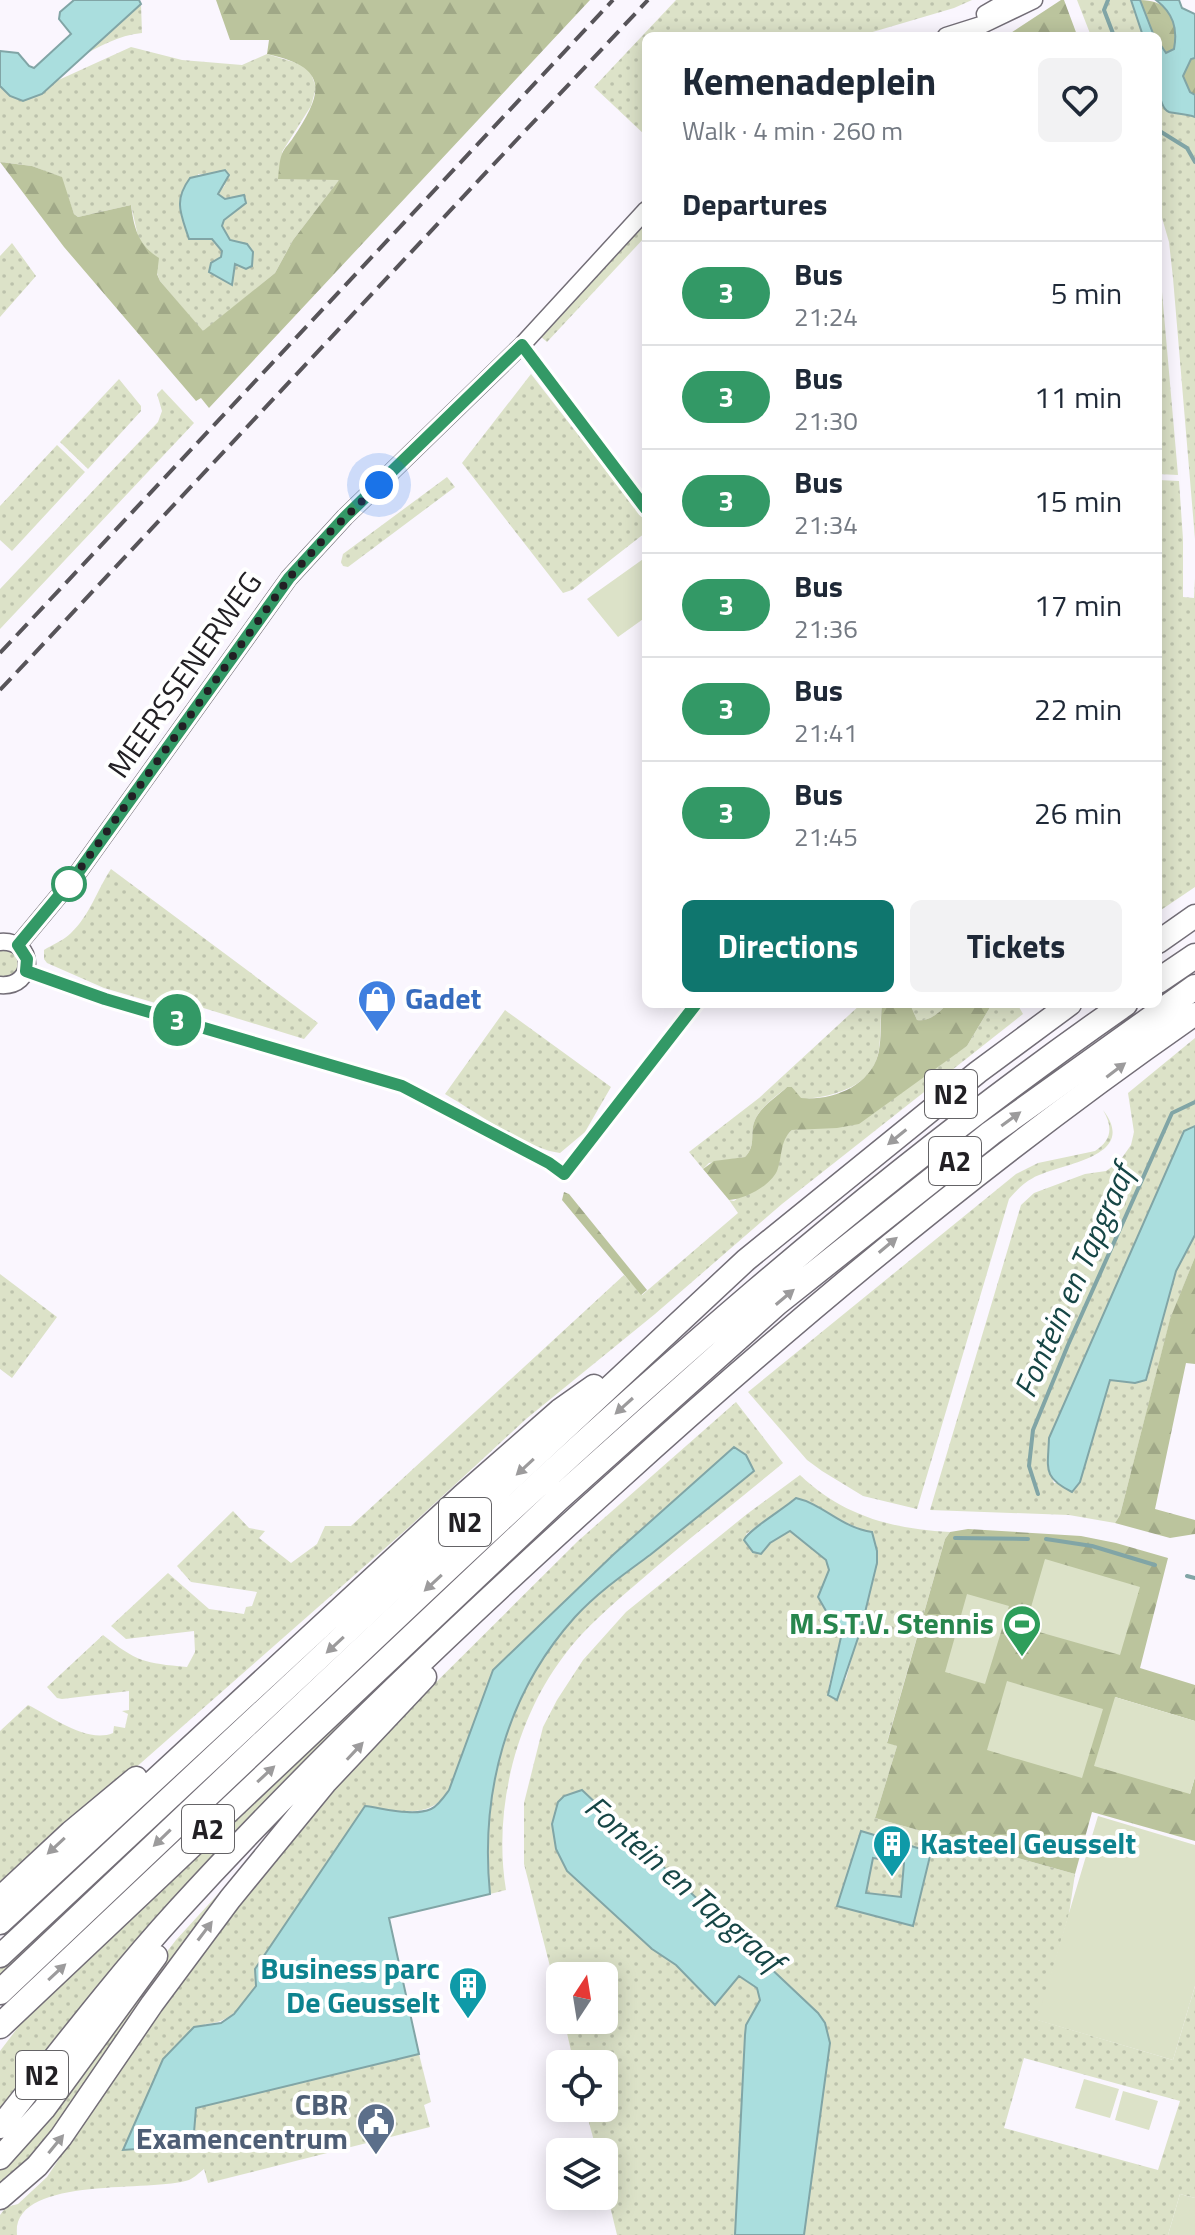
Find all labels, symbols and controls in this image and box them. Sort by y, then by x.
text: Kemenadeplein [682,52,936,110]
button: heart [1038,58,1122,142]
text: Walk · 4 min · 260 m [682,111,903,150]
text: Departures [682,181,827,227]
text: Bus [794,251,843,297]
text: 5 min [1051,270,1122,316]
text: 3 [718,271,734,314]
text: 21:24 [794,297,858,336]
text: Bus [794,355,843,401]
text: 11 min [1034,374,1122,420]
text: 3 [718,375,734,418]
text: 21:30 [794,401,858,440]
text: Bus [794,459,843,505]
your location [359,465,399,505]
text: 15 min [1034,478,1122,524]
text: 3 [718,479,734,522]
text: 21:34 [794,505,858,544]
street label: MEERSSENERWEG [96,562,273,787]
text: Bus [794,563,843,609]
text: 17 min [1034,582,1122,628]
text: 3 [718,583,734,626]
text: 21:36 [794,609,858,648]
text: Bus [794,667,843,713]
text: 22 min [1034,686,1122,732]
text: 3 [718,687,734,730]
text: 21:41 [794,713,858,752]
text: Bus [794,771,843,817]
text: 26 min [1034,790,1122,836]
text: 3 [718,791,734,834]
text: 21:45 [794,817,858,856]
unlabelled marker [52,867,86,901]
button: Directions [682,900,894,992]
button: Tickets [910,900,1122,992]
place label: Gadet [405,975,481,1021]
shop icon: Gadet [356,978,398,1033]
line badge: 3 [151,994,203,1046]
text: 3 [169,998,185,1041]
one-way arrow [1106,1063,1127,1079]
road number: N2 [925,1070,977,1118]
one-way arrow [1000,1111,1021,1127]
one-way arrow [887,1128,907,1145]
road number: A2 [929,1137,981,1185]
water label: Fontein en Tapgraaf [1000,1152,1148,1405]
one-way arrow [877,1237,897,1254]
one-way arrow [774,1289,794,1306]
one-way arrow [614,1397,634,1414]
one-way arrow [515,1457,534,1475]
road number: N2 [439,1498,491,1546]
one-way arrow [424,1573,443,1591]
place label: M.S.T.V. Stennis [789,1600,994,1646]
sports icon: M.S.T.V. Stennis [1001,1603,1043,1658]
one-way arrow [326,1635,345,1653]
one-way arrow [345,1741,363,1760]
one-way arrow [256,1765,275,1783]
water label: Fontein en Tapgraaf [575,1783,799,1987]
road number: A2 [182,1805,234,1853]
place label: Kasteel Geusselt [920,1820,1136,1866]
building icon: Kasteel Geusselt [871,1823,913,1878]
one-way arrow [153,1828,172,1846]
one-way arrow [47,1837,66,1855]
one-way arrow [196,1921,212,1941]
place label: Business parc De Geusselt [260,1945,440,2025]
north arrow [546,1962,618,2034]
map controls [546,1962,618,2210]
one-way arrow [47,1963,66,1981]
building icon: Business parc De Geusselt [447,1965,489,2020]
button: locate [546,2050,618,2122]
road number: N2 [16,2051,68,2099]
place label: CBR Examencentrum [136,2081,348,2161]
public building icon: CBR Examencentrum [355,2101,397,2156]
one-way arrow [47,2134,63,2154]
button: layers [546,2138,618,2210]

